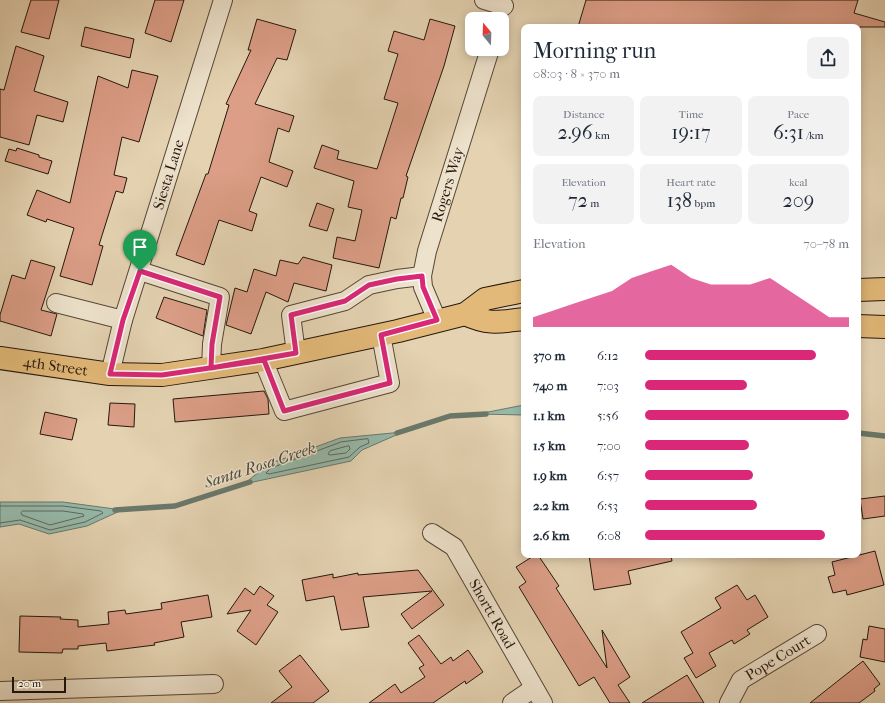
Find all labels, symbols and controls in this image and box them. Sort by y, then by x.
north arrow [465,12,509,56]
map controls [465,12,509,56]
button: share [807,37,849,79]
text: Morning run [533,38,656,64]
text: 08:03 · 8 × 370 m [533,66,620,81]
text: Distance [563,108,604,121]
text: Time [678,108,703,121]
text: Pace [787,108,809,121]
text: 2.96 [557,121,593,144]
text: 19:17 [671,121,711,144]
text: 6:31 [773,121,804,144]
text: km [593,129,610,142]
text: /km [804,129,824,142]
street label: Siesta Lane [149,137,188,212]
street label: Rogers Way [428,144,468,224]
text: Elevation [561,176,606,189]
text: Heart rate [666,176,716,189]
text: kcal [789,176,808,189]
text: 72 [568,189,588,212]
text: 138 [667,189,692,212]
text: 209 [782,189,814,212]
text: m [588,197,599,210]
text: bpm [692,197,715,210]
pin [123,230,157,271]
icon: arrive [129,236,151,258]
text: Elevation [533,236,586,251]
text: 70–78 m [804,236,849,251]
text: 370 m [533,348,565,363]
text: 6:12 [597,348,619,363]
street label: 4th Street [22,352,90,380]
text: 740 m [533,378,567,393]
text: 7:03 [597,378,619,393]
text: 1.1 km [533,408,565,423]
text: 5:56 [597,408,618,423]
water label: Santa Rosa Creek [201,438,318,492]
text: 1.5 km [533,438,566,453]
text: 7:00 [597,438,621,453]
text: 1.9 km [533,468,567,483]
text: 6:57 [597,468,619,483]
text: 2.2 km [533,498,569,513]
text: 6:53 [597,498,618,513]
text: 2.6 km [533,528,570,543]
text: 6:08 [597,528,621,543]
street label: Shortt Road [465,576,520,653]
street label: Pope Court [742,631,814,684]
scale bar [12,675,66,694]
text: 20 m [18,677,41,690]

